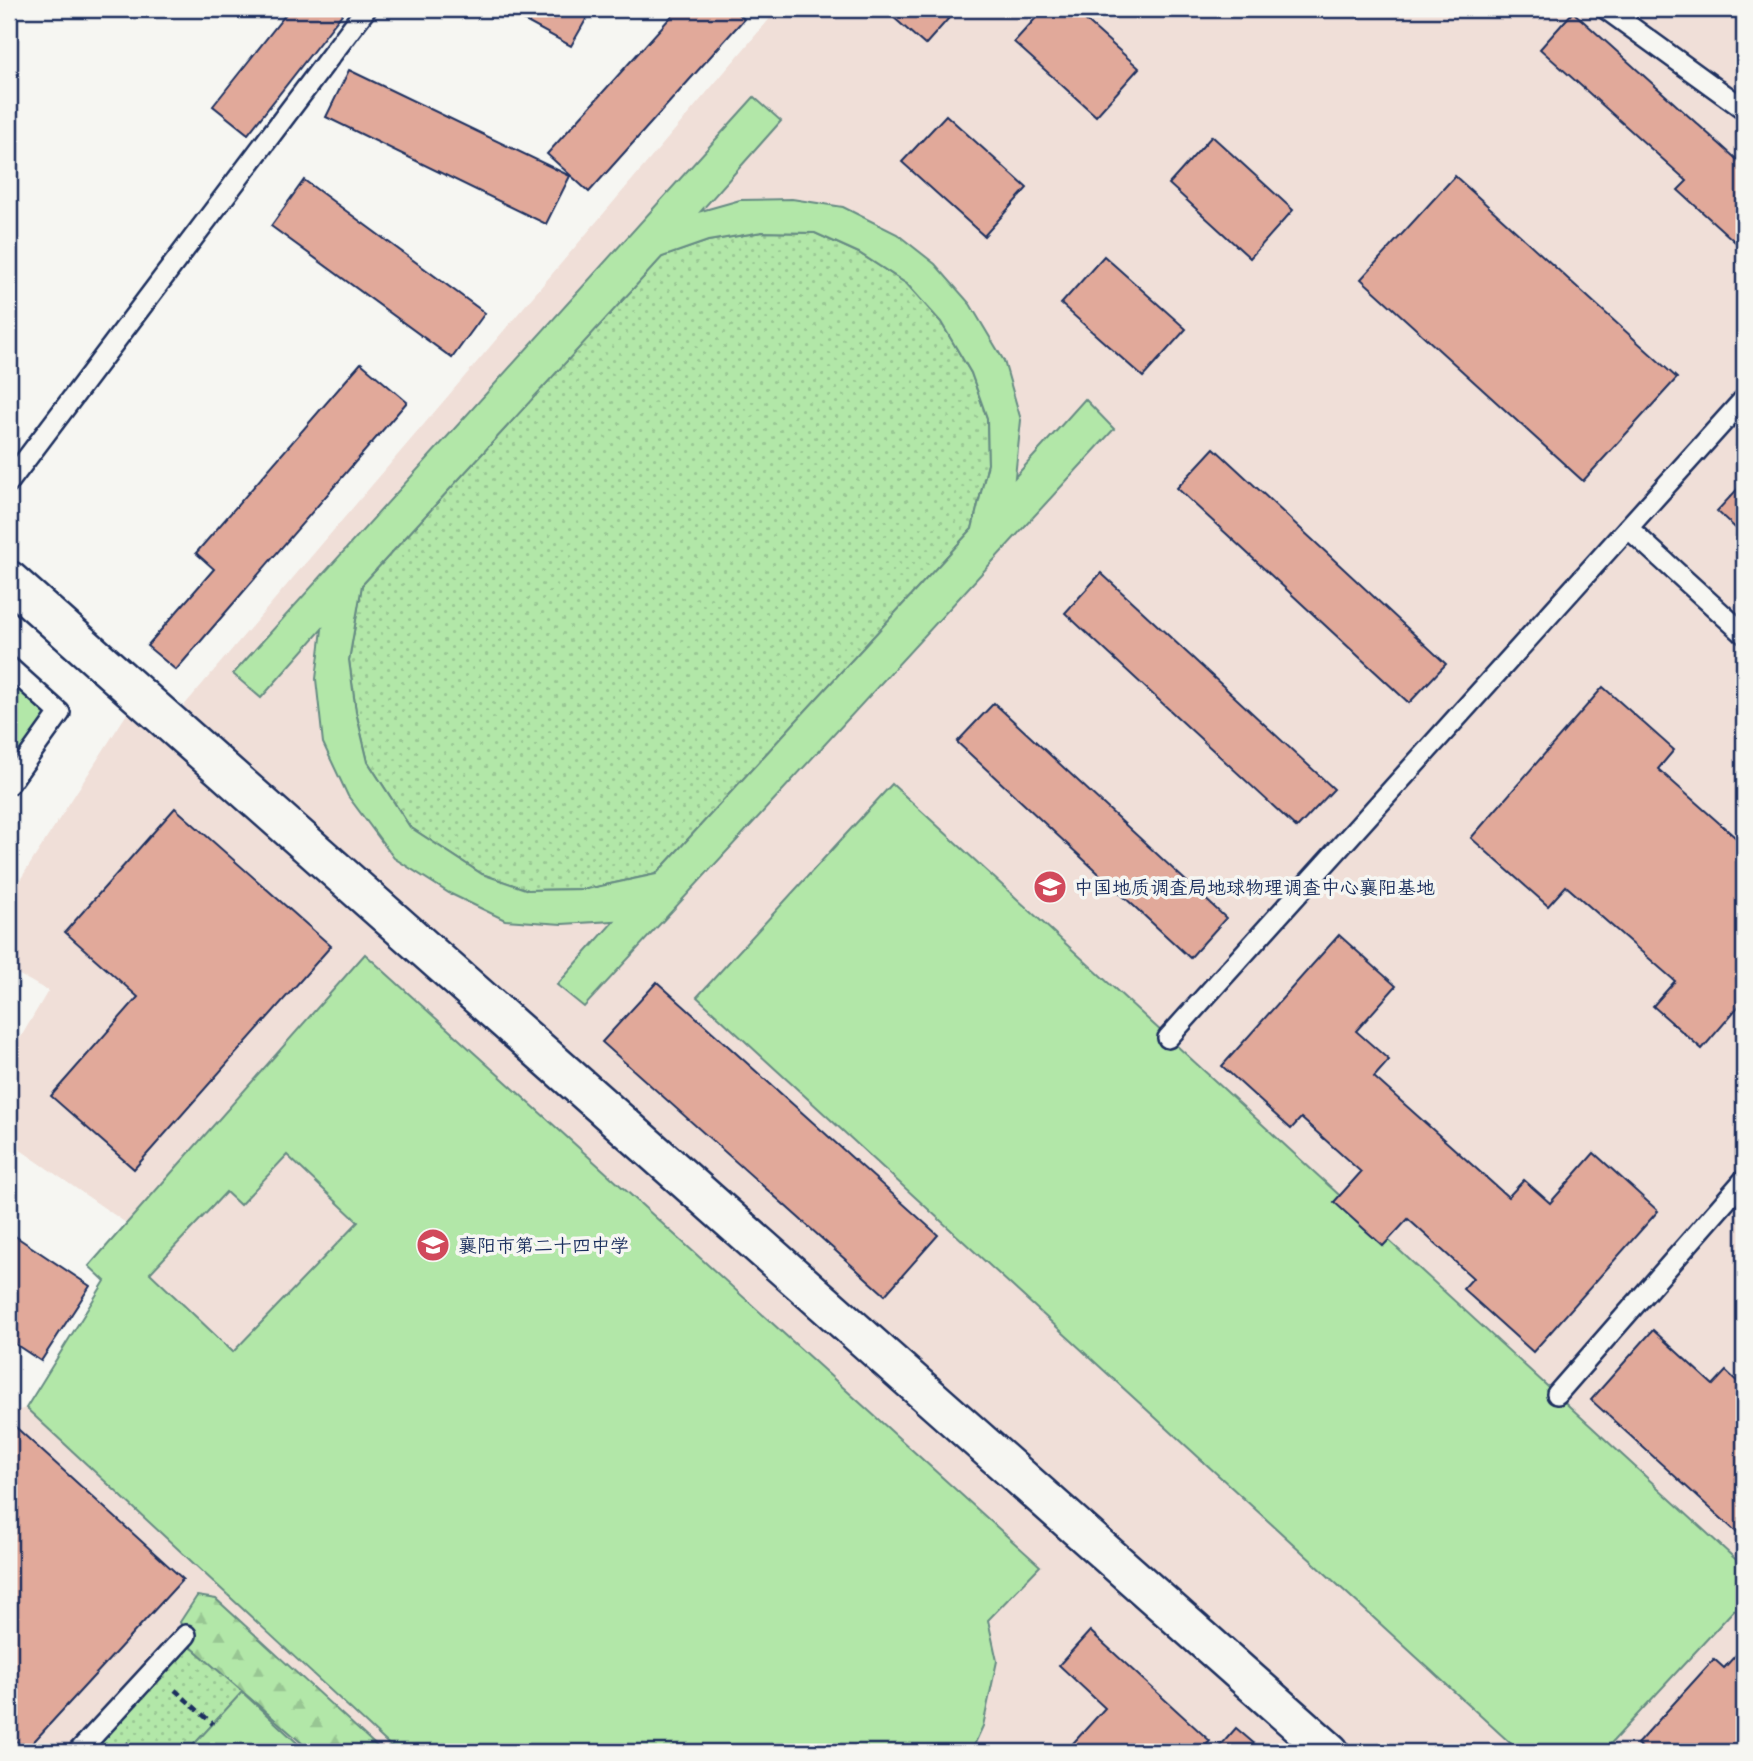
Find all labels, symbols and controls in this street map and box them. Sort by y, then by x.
school or university icon: 中国地质调查局地球物理调查中心襄阳基地 [1031,868,1069,906]
place label: 中国地质调查局地球物理调查中心襄阳基地 [1074,877,1435,900]
school or university icon: 襄阳市第二十四中学 [414,1226,452,1264]
place label: 襄阳市第二十四中学 [458,1235,629,1258]

